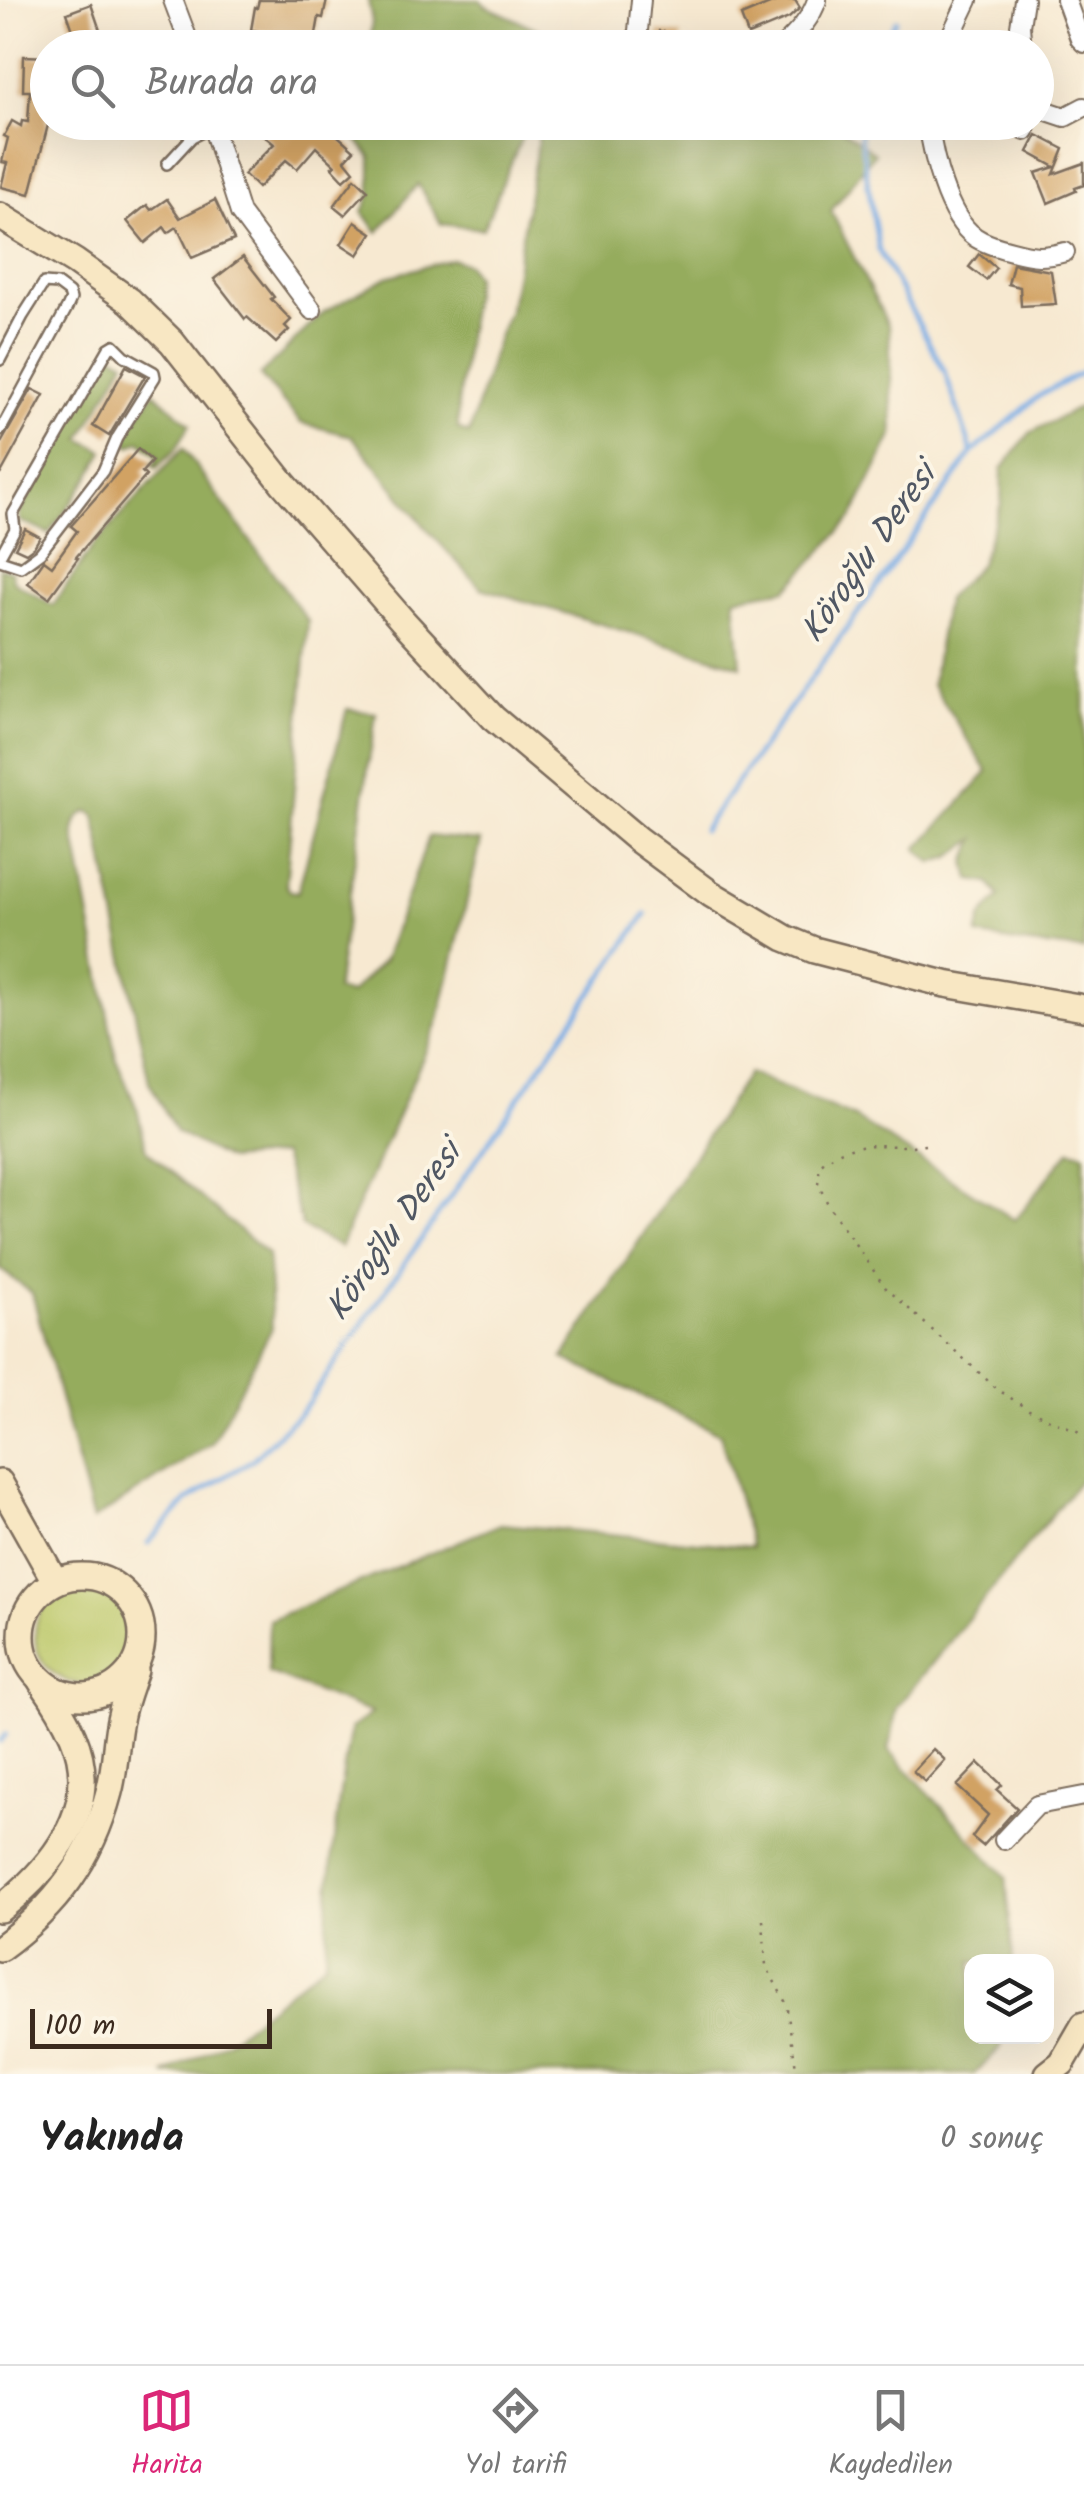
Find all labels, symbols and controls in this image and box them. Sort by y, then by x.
search box [30,30,1054,140]
text: Burada ara [145,55,318,115]
icon: search [65,58,120,113]
water label: Köroğlu Deresi [787,447,957,656]
water label: Köroğlu Deresi [312,1125,482,1334]
map controls [964,1954,1054,2044]
button: layers [964,1954,1054,2044]
scale bar [30,2004,272,2048]
text: 100 m [45,2004,115,2049]
text: Yakında [40,2106,184,2173]
text: 0 sonuç [940,2114,1044,2165]
tab: Harita [131,2383,203,2488]
tab: Yol tarifi [465,2383,566,2488]
tab: Kaydedilen [829,2383,953,2488]

